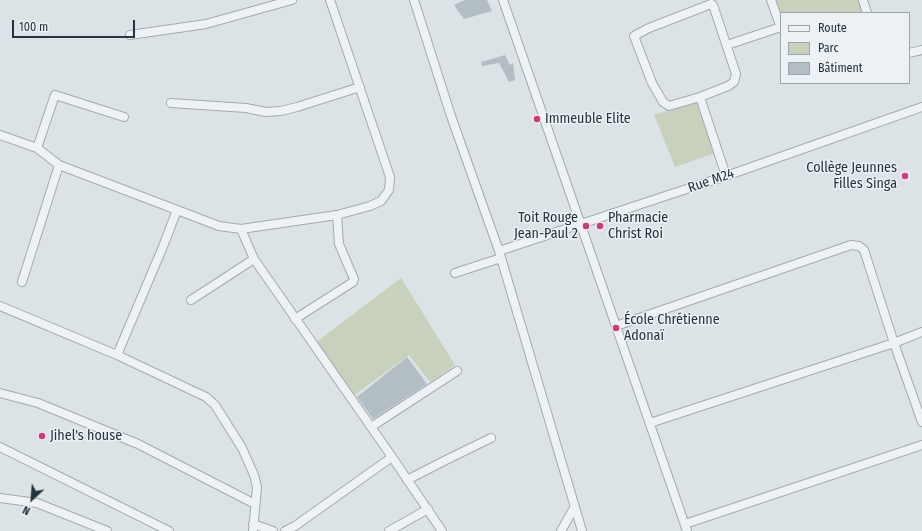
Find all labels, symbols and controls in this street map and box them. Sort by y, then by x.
scale bar [14,12,137,38]
legend [780,12,910,84]
text: 100 m [19,20,48,34]
text: Route [818,21,847,35]
text: Parc [818,41,839,55]
text: Bâtiment [818,61,863,75]
place label: Immeuble Elite [545,111,631,127]
marker: Immeuble Elite [532,114,542,124]
place label: Collège Jeunnes Filles Singa [806,160,897,192]
street label: Rue M24 [686,165,736,197]
marker: Collège Jeunnes Filles Singa [900,171,910,181]
place label: Toit Rouge Jean-Paul 2 [514,210,578,242]
place label: Pharmacie Christ Roi [608,210,668,242]
marker: Toit Rouge Jean-Paul 2 [581,221,591,231]
marker: Pharmacie Christ Roi [595,221,605,231]
place label: École Chrétienne Adonaï [624,312,720,344]
marker: École Chrétienne Adonaï [611,323,621,333]
place label: Jihel's house [50,428,122,444]
marker: Jihel's house [37,431,47,441]
north arrow [12,479,52,519]
text: N [21,503,32,518]

